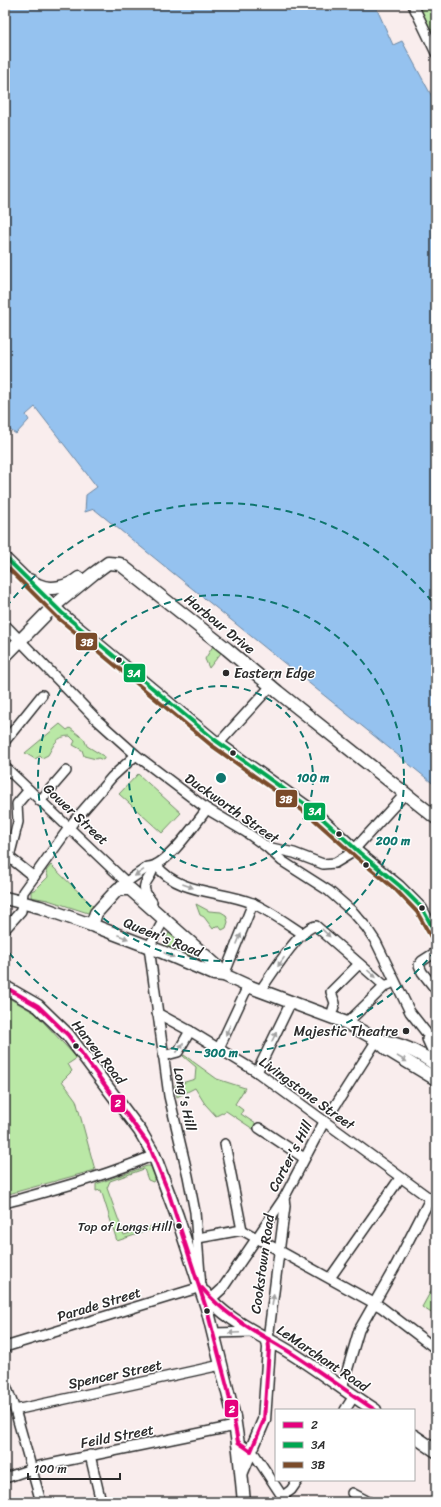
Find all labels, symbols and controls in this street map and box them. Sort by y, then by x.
street label: Harbour Drive [178,588,261,661]
line badge: 3B [75,632,98,651]
text: 3B [80,633,94,652]
unlabelled marker [114,655,124,665]
place label: Eastern Edge [234,661,315,686]
line badge: 3A [123,663,146,683]
text: 3A [126,664,141,683]
marker: Eastern Edge [221,668,231,678]
unlabelled marker [228,748,238,758]
street label: Duckworth Street [179,766,285,851]
text: 100 m [297,767,330,789]
centre of rings [214,771,228,785]
street label: Gower Street [37,777,114,852]
line badge: 3B [275,789,298,808]
text: 3B [279,790,293,809]
line badge: 3A [303,802,326,821]
text: 3A [307,802,322,821]
unlabelled marker [334,829,344,839]
text: 200 m [375,830,411,852]
unlabelled marker [361,860,371,870]
one-way arrow [134,869,144,877]
one-way arrow [182,884,194,890]
unlabelled marker [417,903,427,913]
street label: Queen's Road [119,910,208,965]
one-way arrow [321,928,331,938]
one-way arrow [236,933,242,945]
one-way arrow [117,935,129,941]
one-way arrow [163,952,175,958]
one-way arrow [277,956,285,967]
one-way arrow [367,970,378,979]
street label: Harvey Road [65,1014,133,1092]
place label: Majestic Theatre [294,1019,398,1044]
one-way arrow [225,1024,231,1036]
marker: Majestic Theatre [401,1026,411,1036]
one-way arrow [271,1031,277,1043]
unlabelled marker [71,1041,81,1051]
text: 300 m [203,1042,239,1064]
one-way arrow [176,1043,184,1054]
street label: Livingstone Street [253,1050,361,1138]
one-way arrow [396,1055,408,1062]
street label: Long's Hill [166,1065,204,1134]
line badge: 2 [110,1094,126,1113]
text: 2 [114,1094,122,1113]
street label: Carter's Hill [261,1115,320,1196]
street label: Cookstown Road [243,1211,282,1315]
place label: Top of Longs Hill [78,1215,172,1238]
marker: Top of Longs Hill [174,1221,184,1231]
street label: Parade Street [54,1280,144,1329]
one-way arrow [270,1294,276,1306]
unlabelled marker [202,1306,212,1316]
street label: LeMarchant Road [271,1318,375,1400]
one-way arrow [228,1329,240,1336]
street label: Spencer Street [66,1352,164,1397]
line badge: 2 [224,1399,239,1418]
text: 2 [228,1400,236,1419]
legend [275,1409,415,1481]
text: 2 [311,1414,318,1436]
street label: Feild Street [78,1417,156,1456]
text: 3A [311,1434,326,1456]
text: 3B [311,1454,326,1476]
scale bar [28,1455,120,1481]
text: 100 m [34,1458,67,1480]

